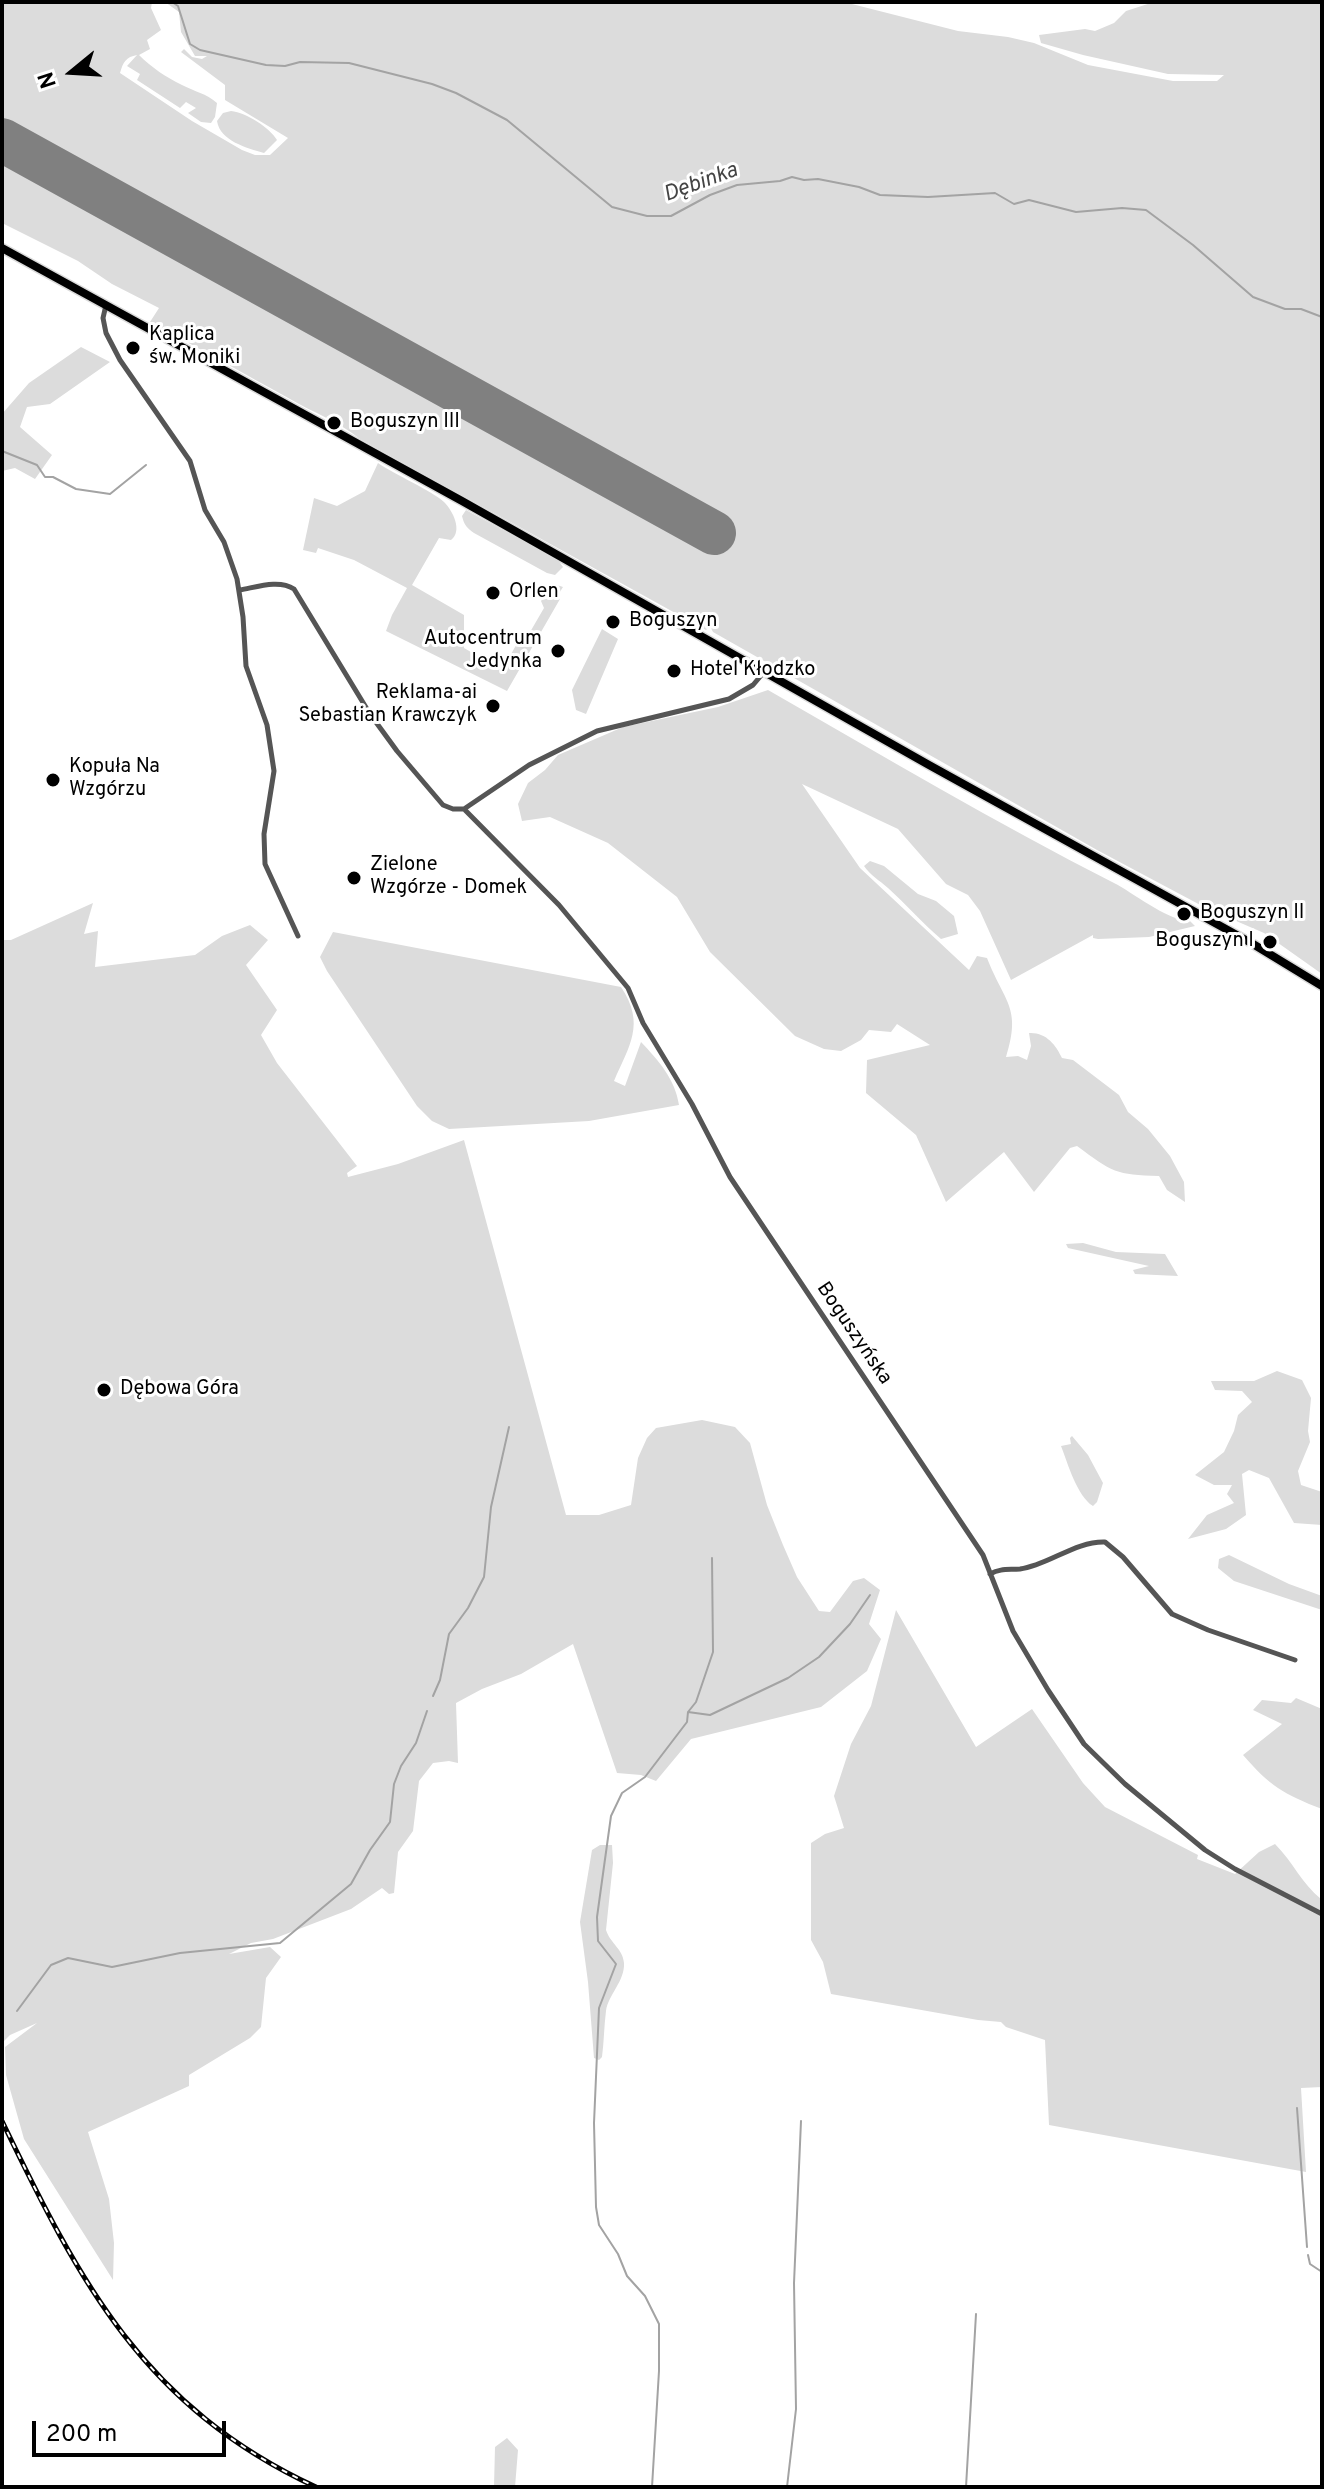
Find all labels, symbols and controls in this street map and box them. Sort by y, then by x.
north arrow [32,32,112,112]
text: N [33,68,64,91]
water label: Dębinka [660,158,742,210]
place label: Kaplica św. Moniki [149,324,240,371]
marker: Kaplica św. Moniki [124,339,142,357]
place label: Boguszyn III [350,411,460,435]
marker: Boguszyn III [325,414,343,432]
place label: Orlen [509,581,559,605]
marker: Orlen [484,584,502,602]
place label: Boguszyn [629,610,717,634]
marker: Boguszyn [604,613,622,631]
place label: Autocentrum Jedynka [424,628,542,675]
marker: Autocentrum Jedynka [549,642,567,660]
place label: Hotel Kłodzko [690,659,816,683]
marker: Hotel Kłodzko [665,662,683,680]
place label: Reklama-ai Sebastian Krawczyk [299,682,477,729]
marker: Reklama-ai Sebastian Krawczyk [484,697,502,715]
place label: Kopuła Na Wzgórzu [69,756,160,803]
marker: Kopuła Na Wzgórzu [44,771,62,789]
place label: Zielone Wzgórze - Domek [370,854,527,901]
marker: Zielone Wzgórze - Domek [345,869,363,887]
place label: Boguszyn II [1200,902,1304,926]
marker: Boguszyn II [1175,905,1193,923]
place label: Boguszyn I [1155,930,1254,954]
marker: Boguszyn I [1261,933,1279,951]
street label: Boguszyńska [810,1278,896,1390]
place label: Dębowa Góra [120,1378,239,1402]
marker: Dębowa Góra [95,1381,113,1399]
scale bar [36,2405,230,2455]
text: 200 m [46,2420,117,2450]

